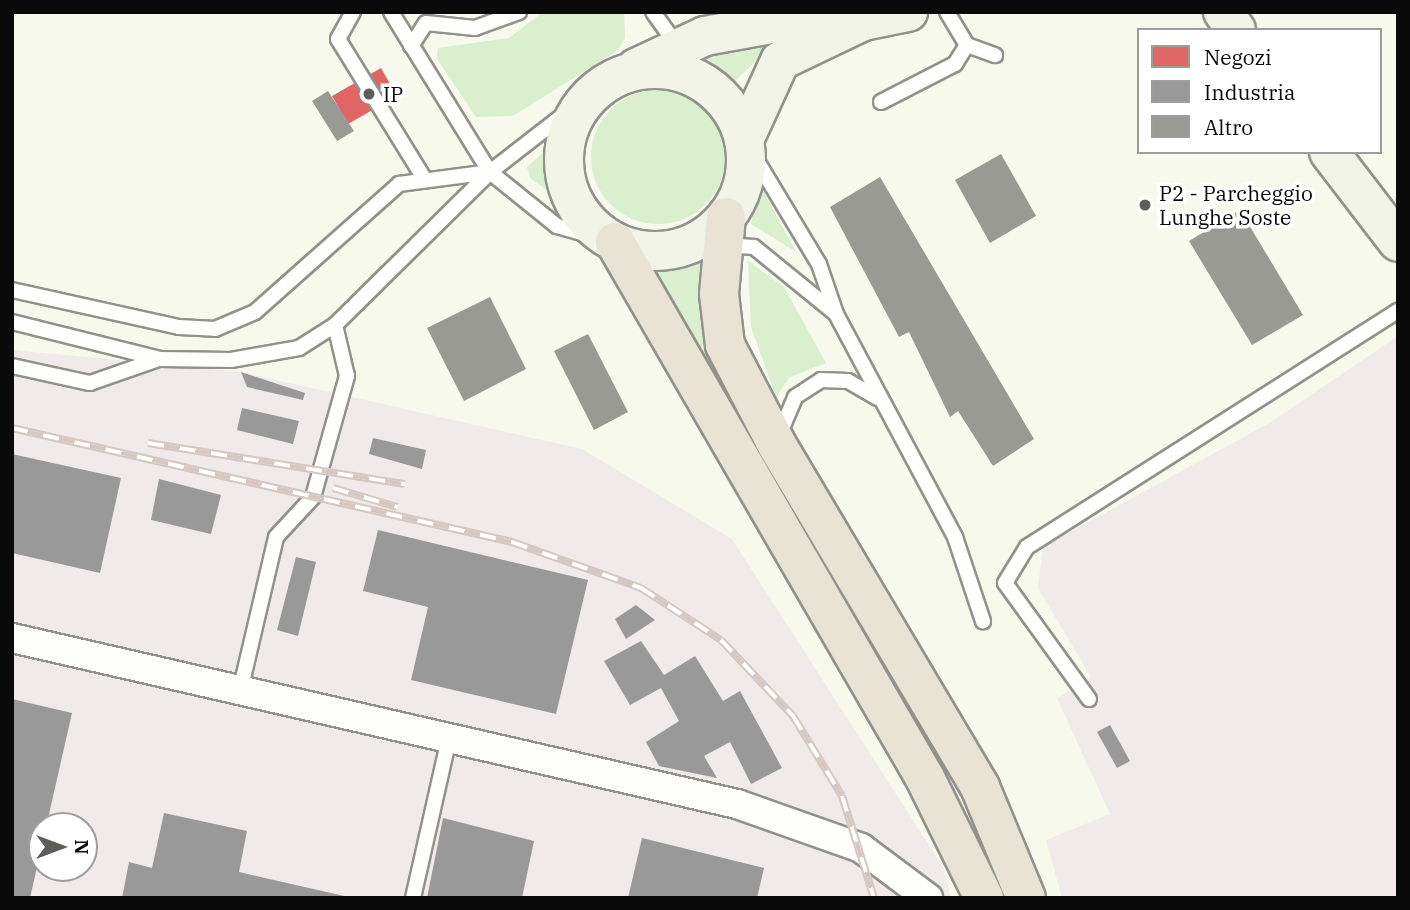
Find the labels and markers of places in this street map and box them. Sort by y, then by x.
place label: IP [383,81,403,107]
marker: IP [361,86,377,102]
place label: P2 - Parcheggio Lunghe Soste [1159,180,1313,230]
marker: P2 - Parcheggio Lunghe Soste [1137,197,1153,213]

